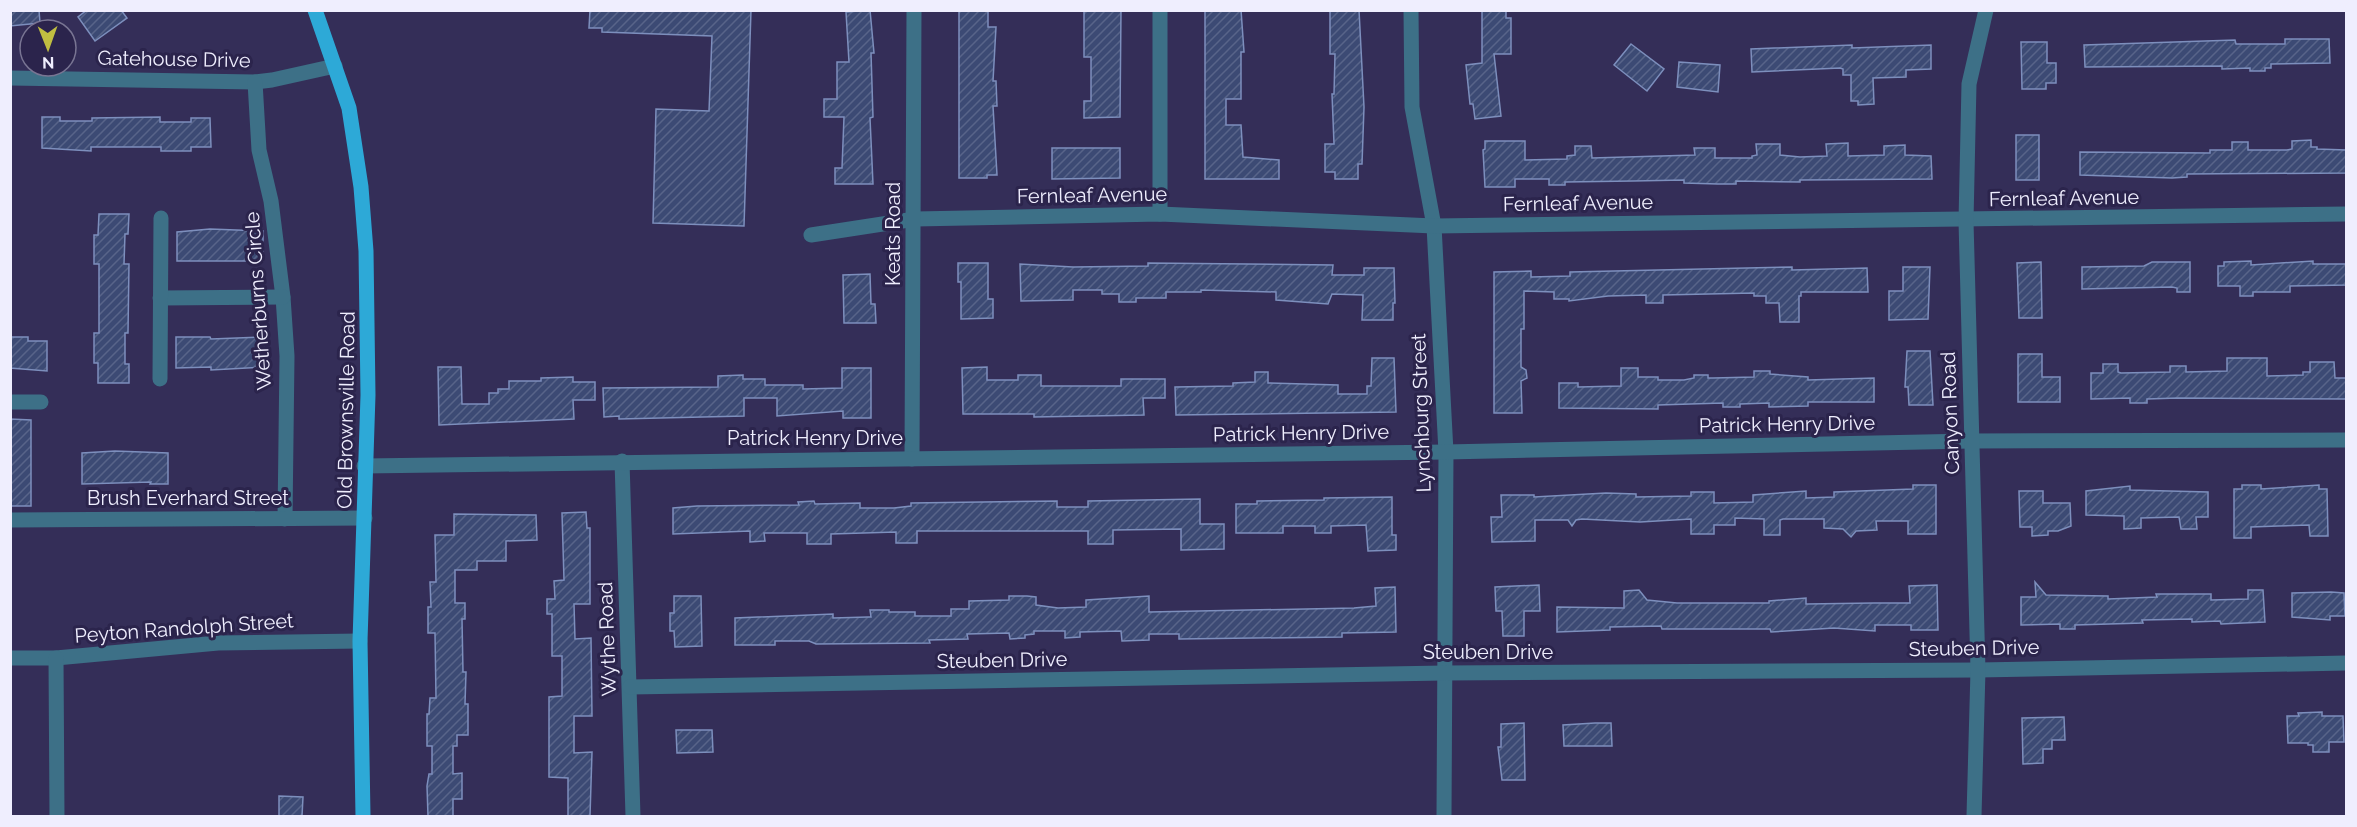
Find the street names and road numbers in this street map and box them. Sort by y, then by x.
street label: Gatehouse Drive [97,46,251,72]
street label: Keats Road [881,182,905,286]
street label: Fernleaf Avenue [1017,182,1168,208]
street label: Fernleaf Avenue [1989,185,2140,211]
street label: Fernleaf Avenue [1503,190,1654,216]
street label: Wetherburns Circle [240,211,276,391]
street label: Old Brownsville Road [332,311,360,509]
street label: Lynchburg Street [1406,333,1436,493]
street label: Canyon Road [1936,351,1964,475]
street label: Patrick Henry Drive [1699,410,1875,438]
street label: Patrick Henry Drive [1213,419,1389,447]
street label: Patrick Henry Drive [727,426,903,450]
street label: Brush Everhard Street [87,486,289,510]
street label: Wythe Road [593,581,621,697]
street label: Peyton Randolph Street [74,608,295,648]
street label: Steuben Drive [1908,635,2040,661]
street label: Steuben Drive [1423,640,1554,664]
street label: Steuben Drive [936,647,1068,673]

